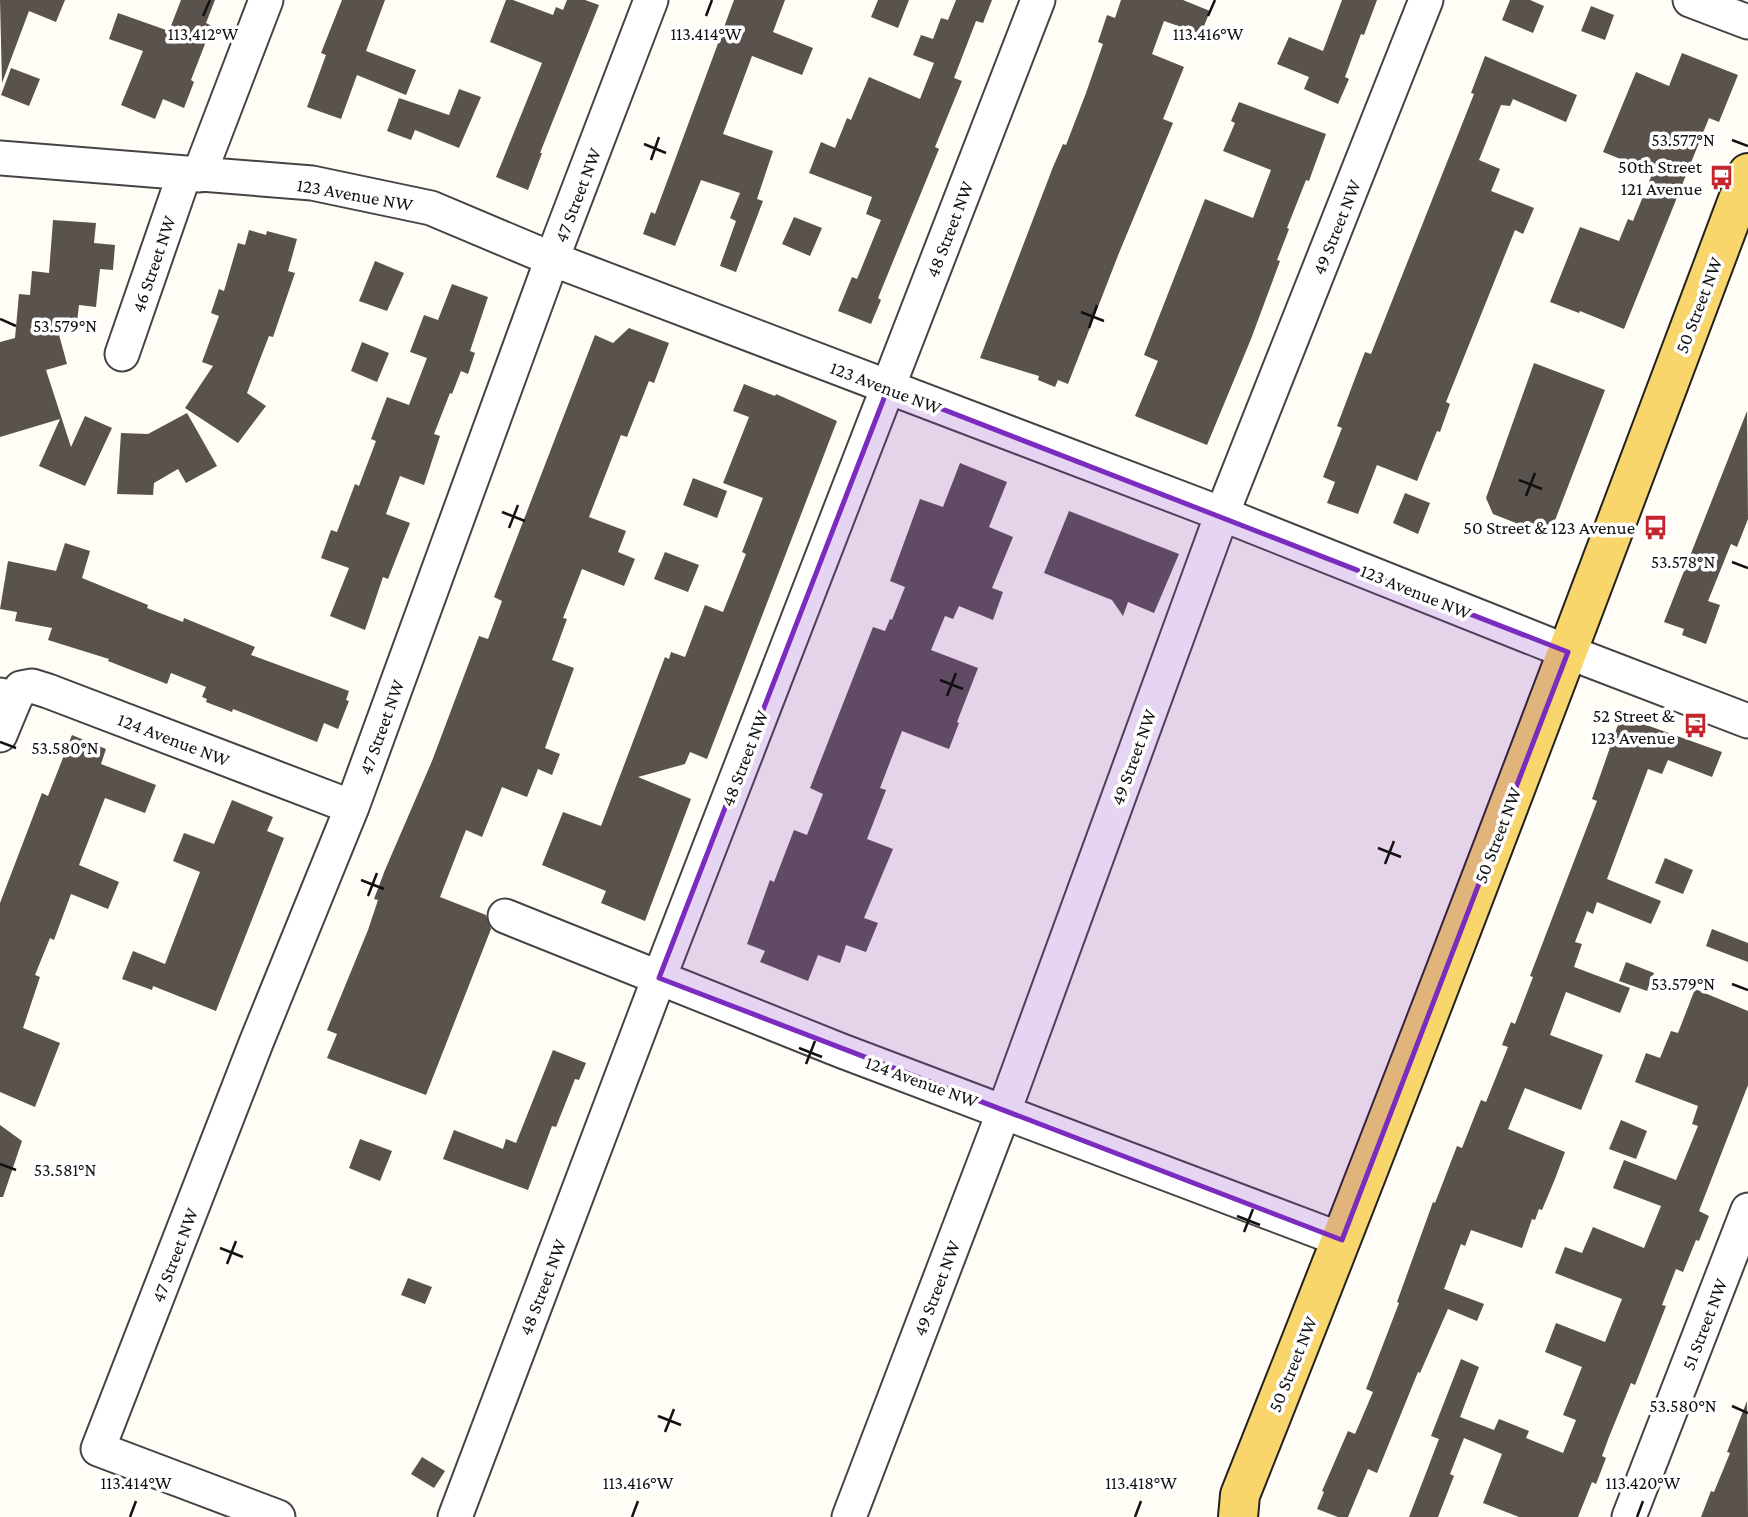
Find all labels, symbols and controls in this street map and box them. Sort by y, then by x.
text: 113.412°W [168,24,239,44]
text: 113.414°W [670,24,742,44]
text: 113.416°W [1173,24,1244,44]
text: 53.577°N [1651,130,1715,150]
street label: 47 Street NW [550,144,605,245]
place label: 50th Street 121 Avenue [1618,156,1703,199]
bus stop icon: 50th Street 121 Avenue [1708,163,1736,191]
street label: 123 Avenue NW [295,174,415,215]
street label: 49 Street NW [1308,176,1365,278]
street label: 48 Street NW [921,178,978,280]
street label: 46 Street NW [127,213,180,315]
street label: 50 Street NW [1671,254,1727,356]
text: 53.579°N [33,316,97,336]
street label: 123 Avenue NW [827,357,945,419]
bus stop icon: 50 Street & 123 Avenue [1641,513,1669,541]
place label: 50 Street & 123 Avenue [1463,517,1635,538]
text: 53.578°N [1651,552,1715,572]
street label: 123 Avenue NW [1357,560,1475,623]
street label: 47 Street NW [355,676,409,778]
place label: 52 Street & 123 Avenue [1591,705,1676,748]
street label: 49 Street NW [1106,706,1161,808]
street label: 48 Street NW [716,707,773,809]
street label: 124 Avenue NW [115,708,233,771]
bus stop icon: 52 Street & 123 Avenue [1681,712,1709,740]
text: 53.580°N [31,738,99,758]
street label: 50 Street NW [1470,784,1526,886]
text: 53.579°N [1651,974,1715,994]
street label: 124 Avenue NW [863,1051,981,1112]
text: 53.581°N [34,1160,96,1180]
street label: 47 Street NW [147,1204,202,1305]
street label: 48 Street NW [514,1236,571,1338]
street label: 49 Street NW [909,1237,965,1339]
street label: 51 Street NW [1677,1275,1732,1373]
street label: 50 Street NW [1264,1313,1321,1415]
text: 53.580°N [1649,1396,1717,1416]
text: 113.414°W [100,1473,172,1493]
text: 113.416°W [603,1473,674,1493]
text: 113.418°W [1105,1473,1177,1493]
text: 113.420°W [1606,1473,1681,1493]

